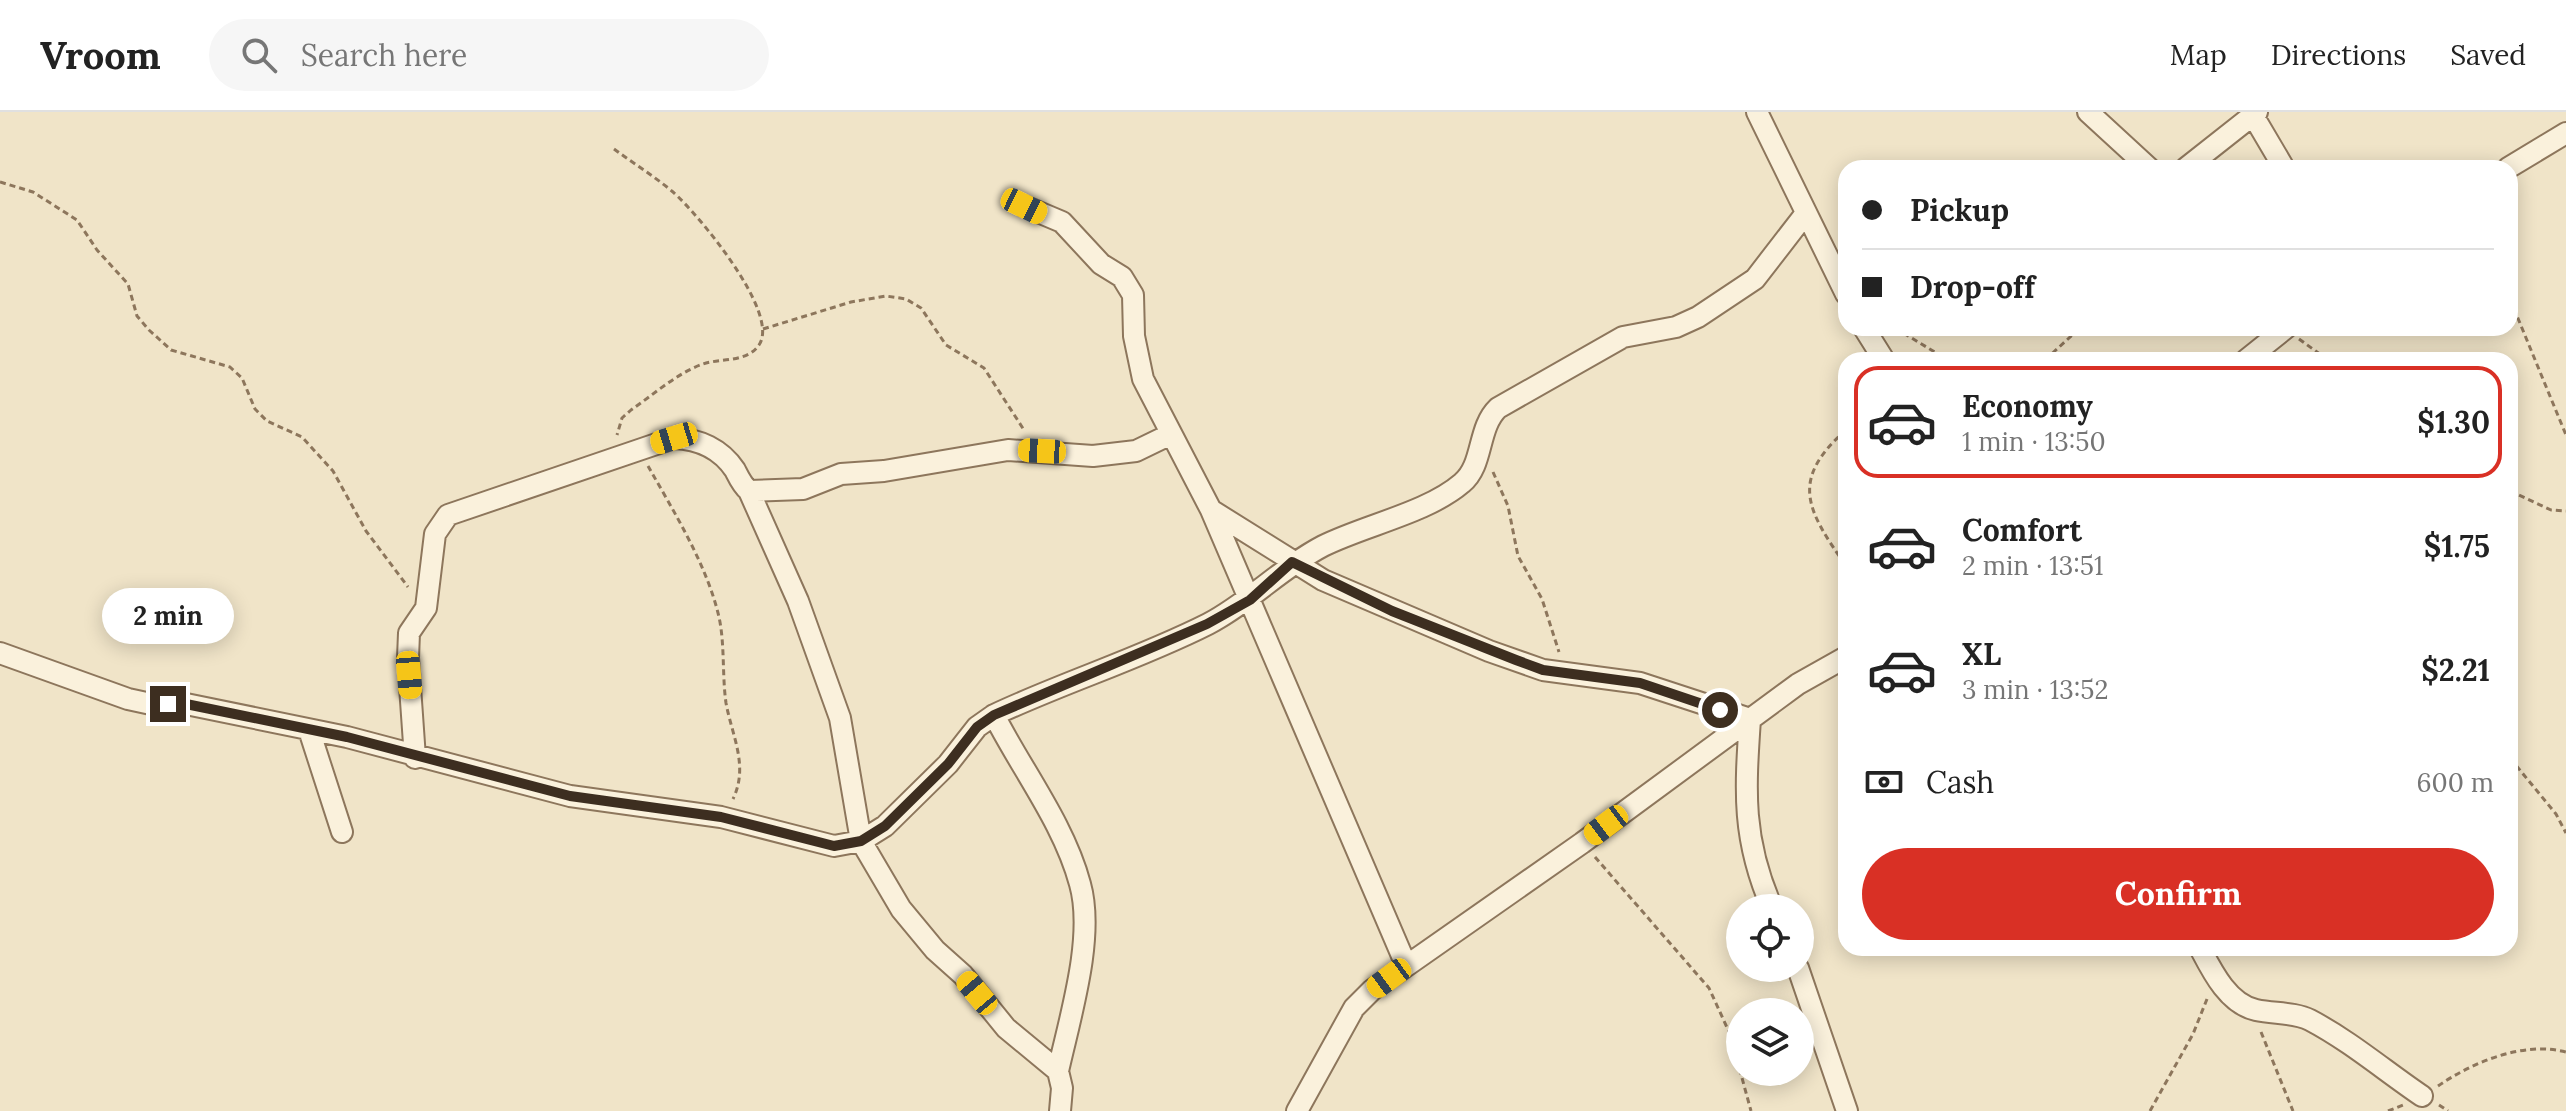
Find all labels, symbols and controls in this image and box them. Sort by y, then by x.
search box [209,19,769,91]
text: Vroom [40,31,161,79]
icon: search [237,33,281,77]
text: Search here [301,36,467,74]
text: Map [2170,37,2227,73]
text: Directions [2271,37,2406,73]
text: Saved [2450,37,2526,73]
car [997,185,1051,227]
text: Pickup [1910,191,2009,229]
text: Drop-off [1910,268,2035,306]
icon: car [1866,386,1938,458]
text: Economy [1962,387,2093,425]
text: $1.30 [2417,403,2490,441]
car [648,420,700,456]
text: 1 min · 13:50 [1962,425,2106,458]
car [1017,438,1067,464]
icon: car [1866,510,1938,582]
text: Comfort [1962,511,2082,549]
text: $1.75 [2424,527,2490,565]
text: 2 min · 13:51 [1962,549,2103,582]
callout: 2 min [102,588,234,644]
text: 2 min [133,599,203,632]
icon: car [1866,634,1938,706]
text: XL [1962,635,2001,673]
car [395,650,423,700]
text: $2.21 [2421,651,2490,689]
text: 3 min · 13:52 [1962,673,2108,706]
route end [150,686,186,722]
route start [1702,692,1738,728]
icon: cash [1862,760,1906,804]
text: Cash [1926,763,1994,801]
text: 600 m [2417,766,2494,799]
car [1580,801,1632,849]
button: Confirm [1862,848,2494,940]
map controls [1726,894,1814,1086]
button: locate [1726,894,1814,982]
car [1363,954,1415,1002]
car [952,967,1002,1019]
button: layers [1726,998,1814,1086]

